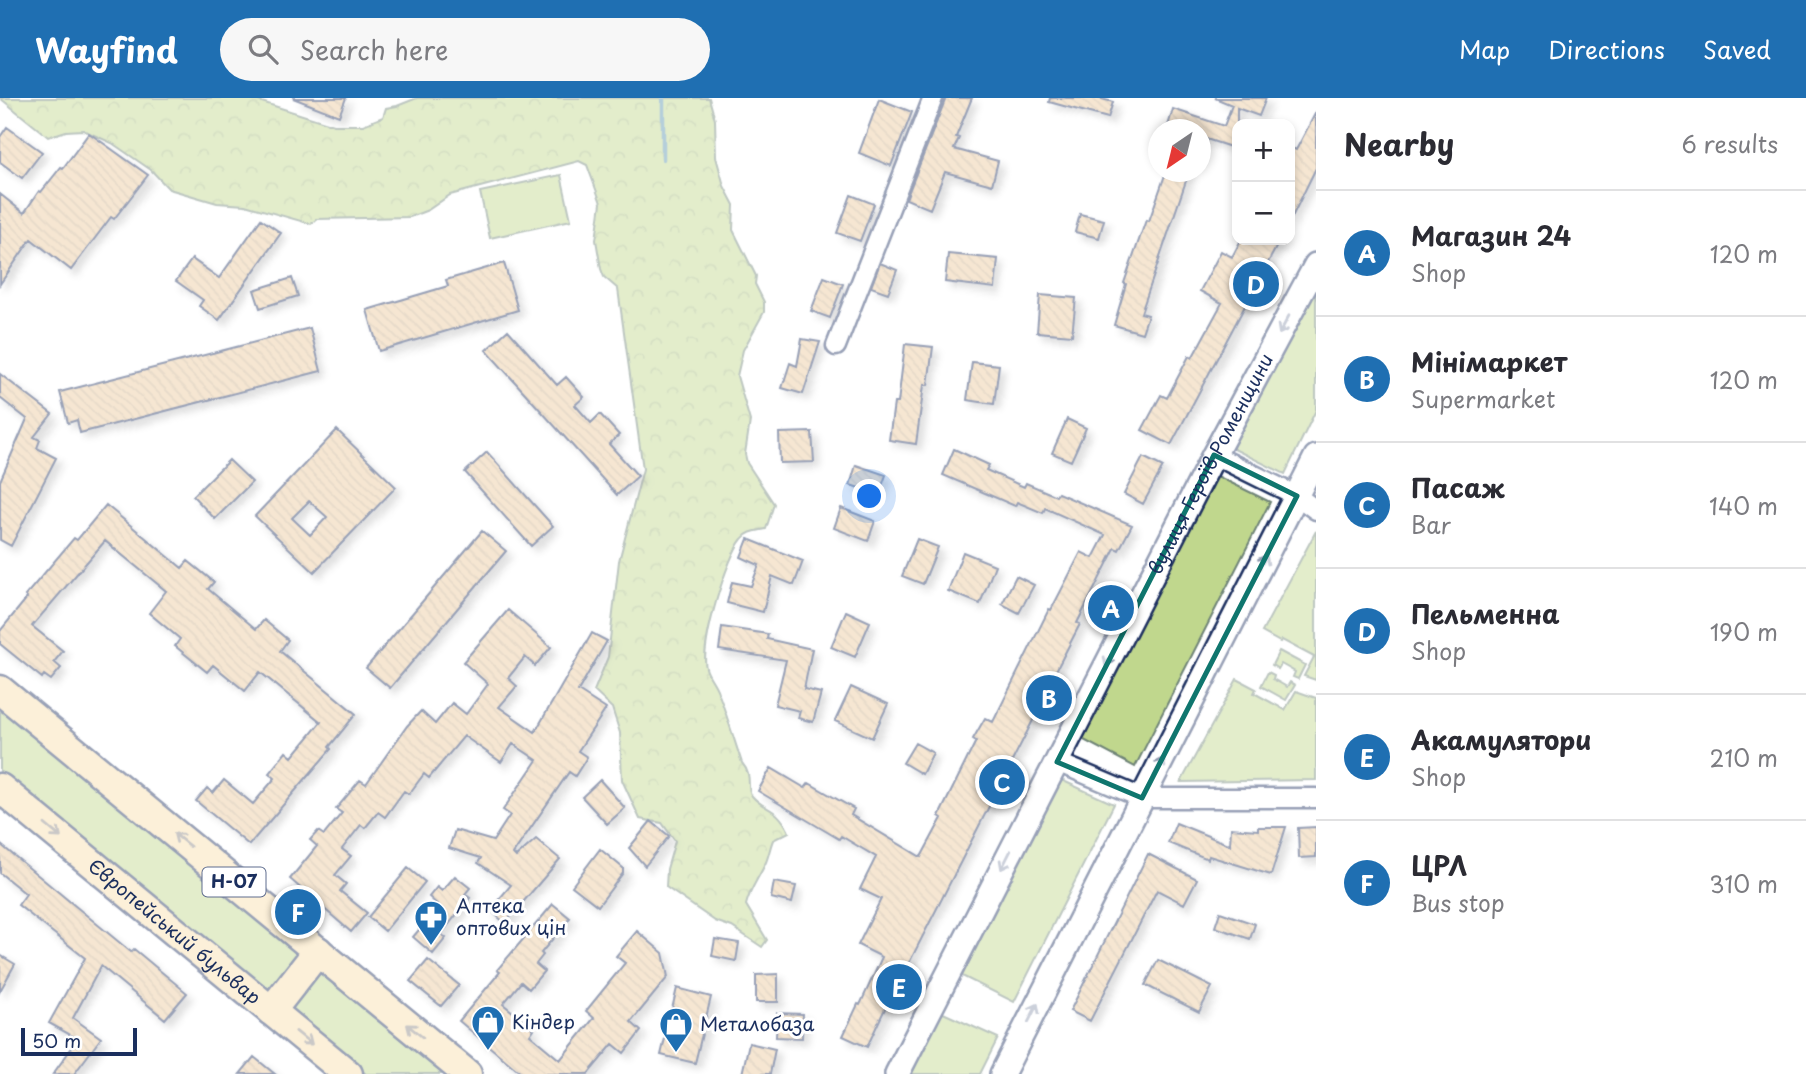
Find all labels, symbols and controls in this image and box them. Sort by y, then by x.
search box [220,18,710,81]
text: Wayfind [35,24,178,74]
icon: search [244,30,282,68]
text: Search here [300,30,448,69]
text: Map [1459,31,1510,67]
text: Directions [1548,31,1665,67]
text: Saved [1703,31,1771,67]
north arrow [1148,119,1211,182]
map controls [1232,119,1295,245]
button: + [1232,119,1295,182]
text: Nearby [1344,121,1454,166]
text: 6 results [1682,126,1778,161]
button: − [1232,182,1295,245]
text: Магазин 24 [1411,216,1571,255]
text: A [1358,236,1376,271]
text: 120 m [1710,236,1778,271]
text: Shop [1411,255,1466,290]
pin: D [1233,258,1279,310]
one-way arrow [1276,314,1290,335]
text: Мінімаркет [1411,342,1567,381]
street label: вулиця Героїв Роменщини [1140,348,1279,579]
text: B [1359,362,1375,397]
text: 120 m [1710,362,1778,397]
text: Supermarket [1411,381,1555,416]
text: Пасаж [1411,468,1505,507]
your location [852,479,886,513]
text: C [1358,488,1376,523]
text: 140 m [1709,488,1778,523]
text: Bar [1411,507,1451,542]
one-way arrow [1256,554,1270,575]
pin: A [1088,582,1134,634]
text: Пельменна [1411,594,1560,633]
text: D [1358,614,1376,649]
text: 190 m [1710,614,1778,649]
text: Shop [1411,633,1466,668]
one-way arrow [1103,646,1117,667]
pin: B [1026,672,1072,724]
text: Акамулятори [1411,720,1592,759]
text: E [1360,740,1374,775]
text: 210 m [1710,740,1778,775]
pin: C [979,756,1025,808]
one-way arrow [1152,757,1166,778]
text: Shop [1411,759,1466,794]
one-way arrow [43,823,61,839]
one-way arrow [174,832,192,847]
text: ЦРЛ [1411,846,1467,885]
one-way arrow [999,849,1013,869]
street label: Європейський бульвар [83,851,268,1010]
text: F [1360,866,1374,901]
text: 310 m [1709,866,1778,901]
road number: Н-07 [202,868,266,896]
text: Bus stop [1411,885,1505,920]
pin: F [275,886,321,938]
place label: Аптека оптових цін [456,891,566,941]
pharmacy icon: Аптека оптових цін [412,898,450,947]
pin: E [876,961,922,1013]
shop icon: Кіндер [469,1003,507,1052]
one-way arrow [1027,1003,1041,1024]
shop icon: Металобаза [657,1005,695,1054]
place label: Кіндер [512,1007,575,1035]
place label: Металобаза [700,1009,814,1037]
one-way arrow [406,1023,424,1038]
scale bar [21,1025,136,1057]
text: 50 m [32,1026,81,1054]
one-way arrow [294,1030,312,1046]

